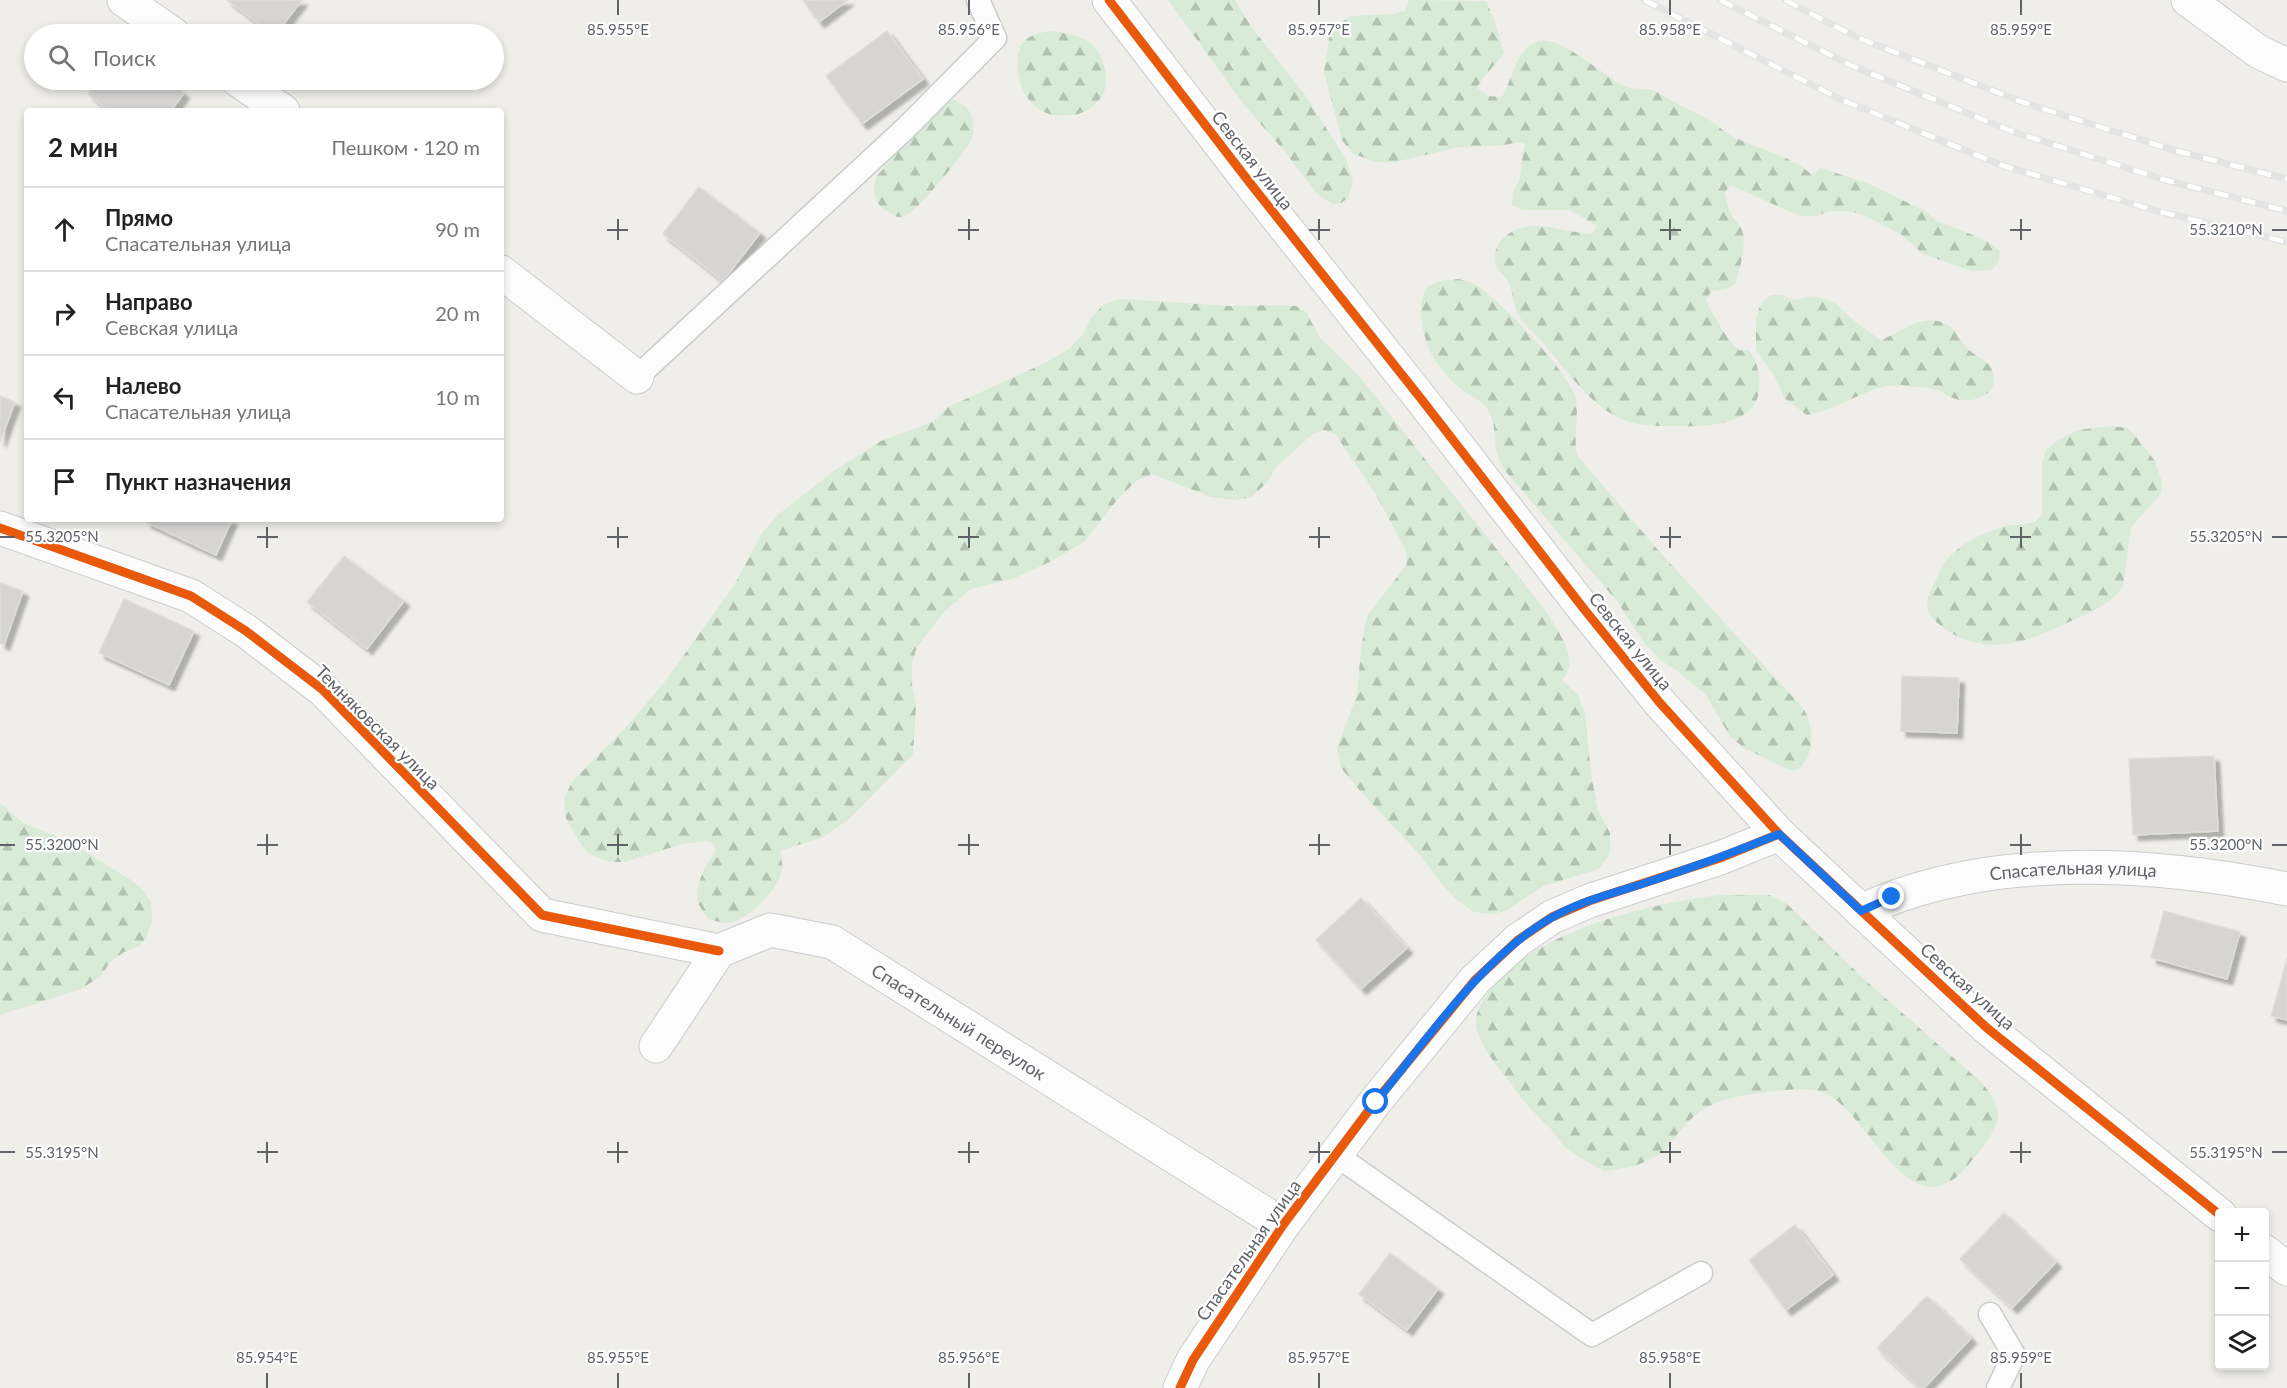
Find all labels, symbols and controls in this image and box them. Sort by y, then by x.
text: 85.955°E [587,20,649,38]
text: 85.956°E [938,20,1000,38]
text: 85.957°E [1288,20,1350,38]
text: 85.958°E [1639,20,1701,38]
text: 85.959°E [1990,20,2052,38]
search box [24,24,504,90]
icon: search [45,41,78,74]
text: Поиск [93,44,156,71]
street label: Севская улица [1207,106,1299,214]
text: 2 мин [48,131,118,163]
text: Пешком · 120 m [331,135,480,159]
text: Прямо [105,204,173,231]
icon: ahead [48,213,81,246]
text: 90 m [435,217,480,241]
text: 55.3210°N [2189,220,2263,238]
text: Спасательная улица [105,231,291,255]
text: Направо [105,288,193,315]
icon: right [48,297,81,330]
text: 20 m [435,301,480,325]
text: Севская улица [105,315,238,339]
text: Налево [105,372,181,399]
icon: left [48,381,81,414]
text: 10 m [435,385,480,409]
text: Спасательная улица [105,399,291,423]
icon: arrive [48,465,81,498]
text: Пункт назначения [105,468,291,495]
text: 55.3205°N [25,527,99,545]
text: 55.3205°N [2189,527,2263,545]
street label: Севская улица [1585,588,1677,694]
street label: Темняковская улица [311,660,445,794]
text: 55.3200°N [25,835,99,853]
text: 55.3200°N [2189,835,2263,853]
street label: Спасательная улица [1988,856,2158,885]
route end [1878,883,1904,909]
street label: Севская улица [1916,938,2020,1034]
street label: Спасательный переулок [868,959,1051,1085]
route start [1362,1088,1388,1114]
text: 55.3195°N [25,1143,99,1161]
text: 55.3195°N [2189,1143,2263,1161]
street label: Спасательная улица [1191,1175,1305,1325]
map controls [2215,1208,2269,1370]
button: + [2215,1208,2269,1262]
button: − [2215,1262,2269,1316]
button: layers [2215,1316,2269,1370]
text: 85.954°E [236,1348,298,1366]
text: 85.955°E [587,1348,649,1366]
text: 85.956°E [938,1348,1000,1366]
text: 85.957°E [1288,1348,1350,1366]
text: 85.958°E [1639,1348,1701,1366]
text: 85.959°E [1990,1348,2052,1366]

